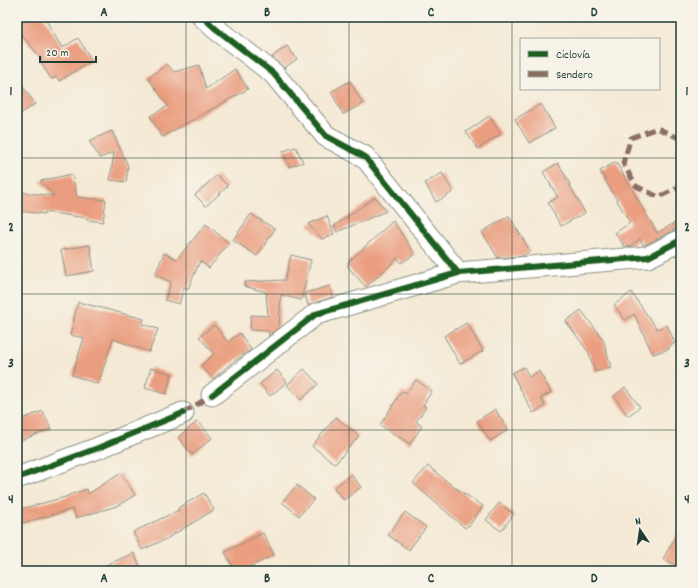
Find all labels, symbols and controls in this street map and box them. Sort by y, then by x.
text: A [100,4,108,23]
text: B [264,4,270,23]
text: C [428,4,435,23]
text: D [591,4,598,23]
scale bar [40,38,96,64]
legend [520,38,660,90]
text: 20 m [46,45,69,62]
text: Ciclovía [556,47,590,64]
text: Sendero [556,67,593,84]
text: 1 [10,83,13,102]
text: 1 [686,83,689,102]
text: 2 [8,219,14,238]
text: 2 [684,219,690,238]
text: 3 [8,355,14,374]
text: 3 [684,355,690,374]
text: 4 [8,491,14,510]
text: 4 [684,491,690,510]
north arrow [620,510,660,550]
text: N [634,514,643,531]
text: A [100,570,108,588]
text: B [264,570,270,588]
text: C [428,570,435,588]
text: D [591,570,598,588]

